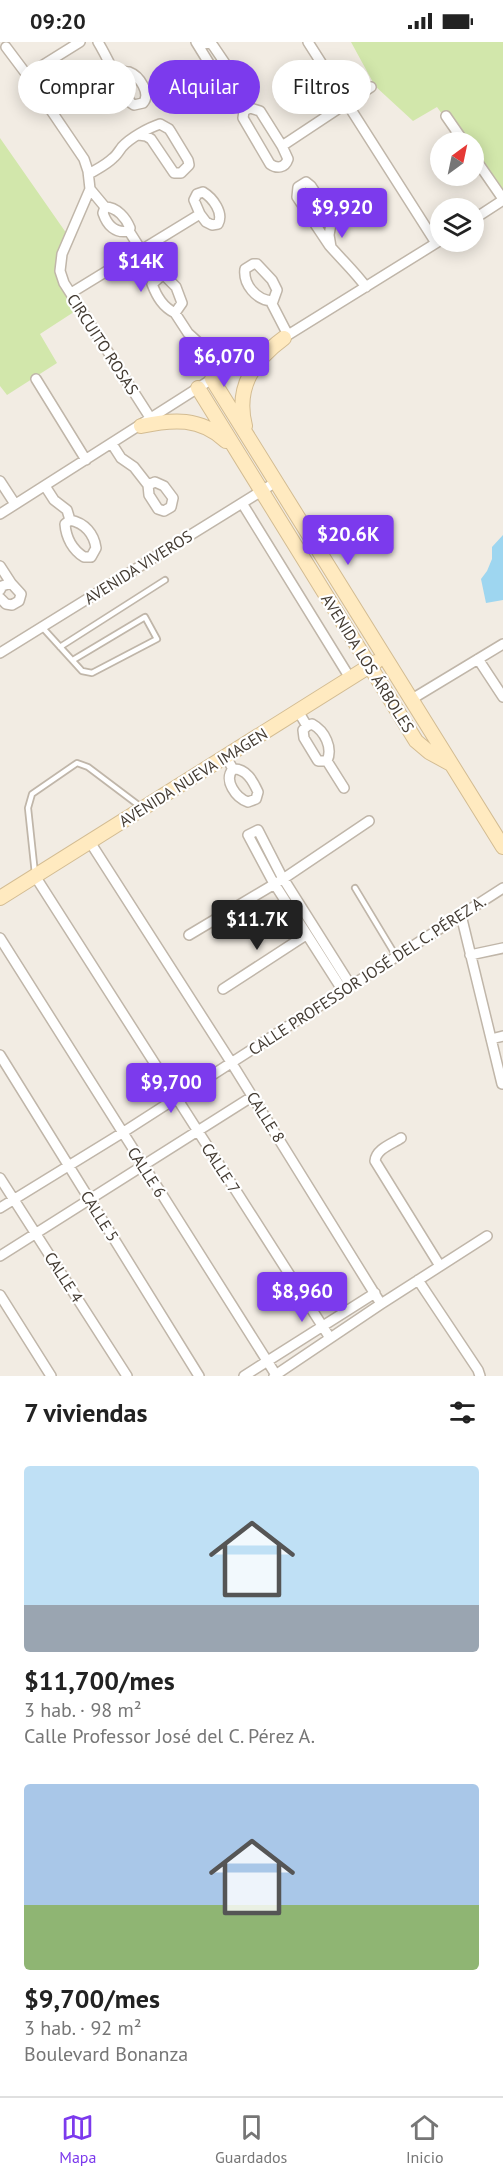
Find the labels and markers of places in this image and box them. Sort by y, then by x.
pin: $9,920 [293,188,391,239]
pin: $14K [105,242,177,293]
pin: $6,070 [175,337,273,388]
pin: $20.6K [299,515,397,566]
pin: $11.7K [208,900,306,951]
pin: $9,700 [122,1063,220,1114]
pin: $8,960 [253,1272,351,1323]

